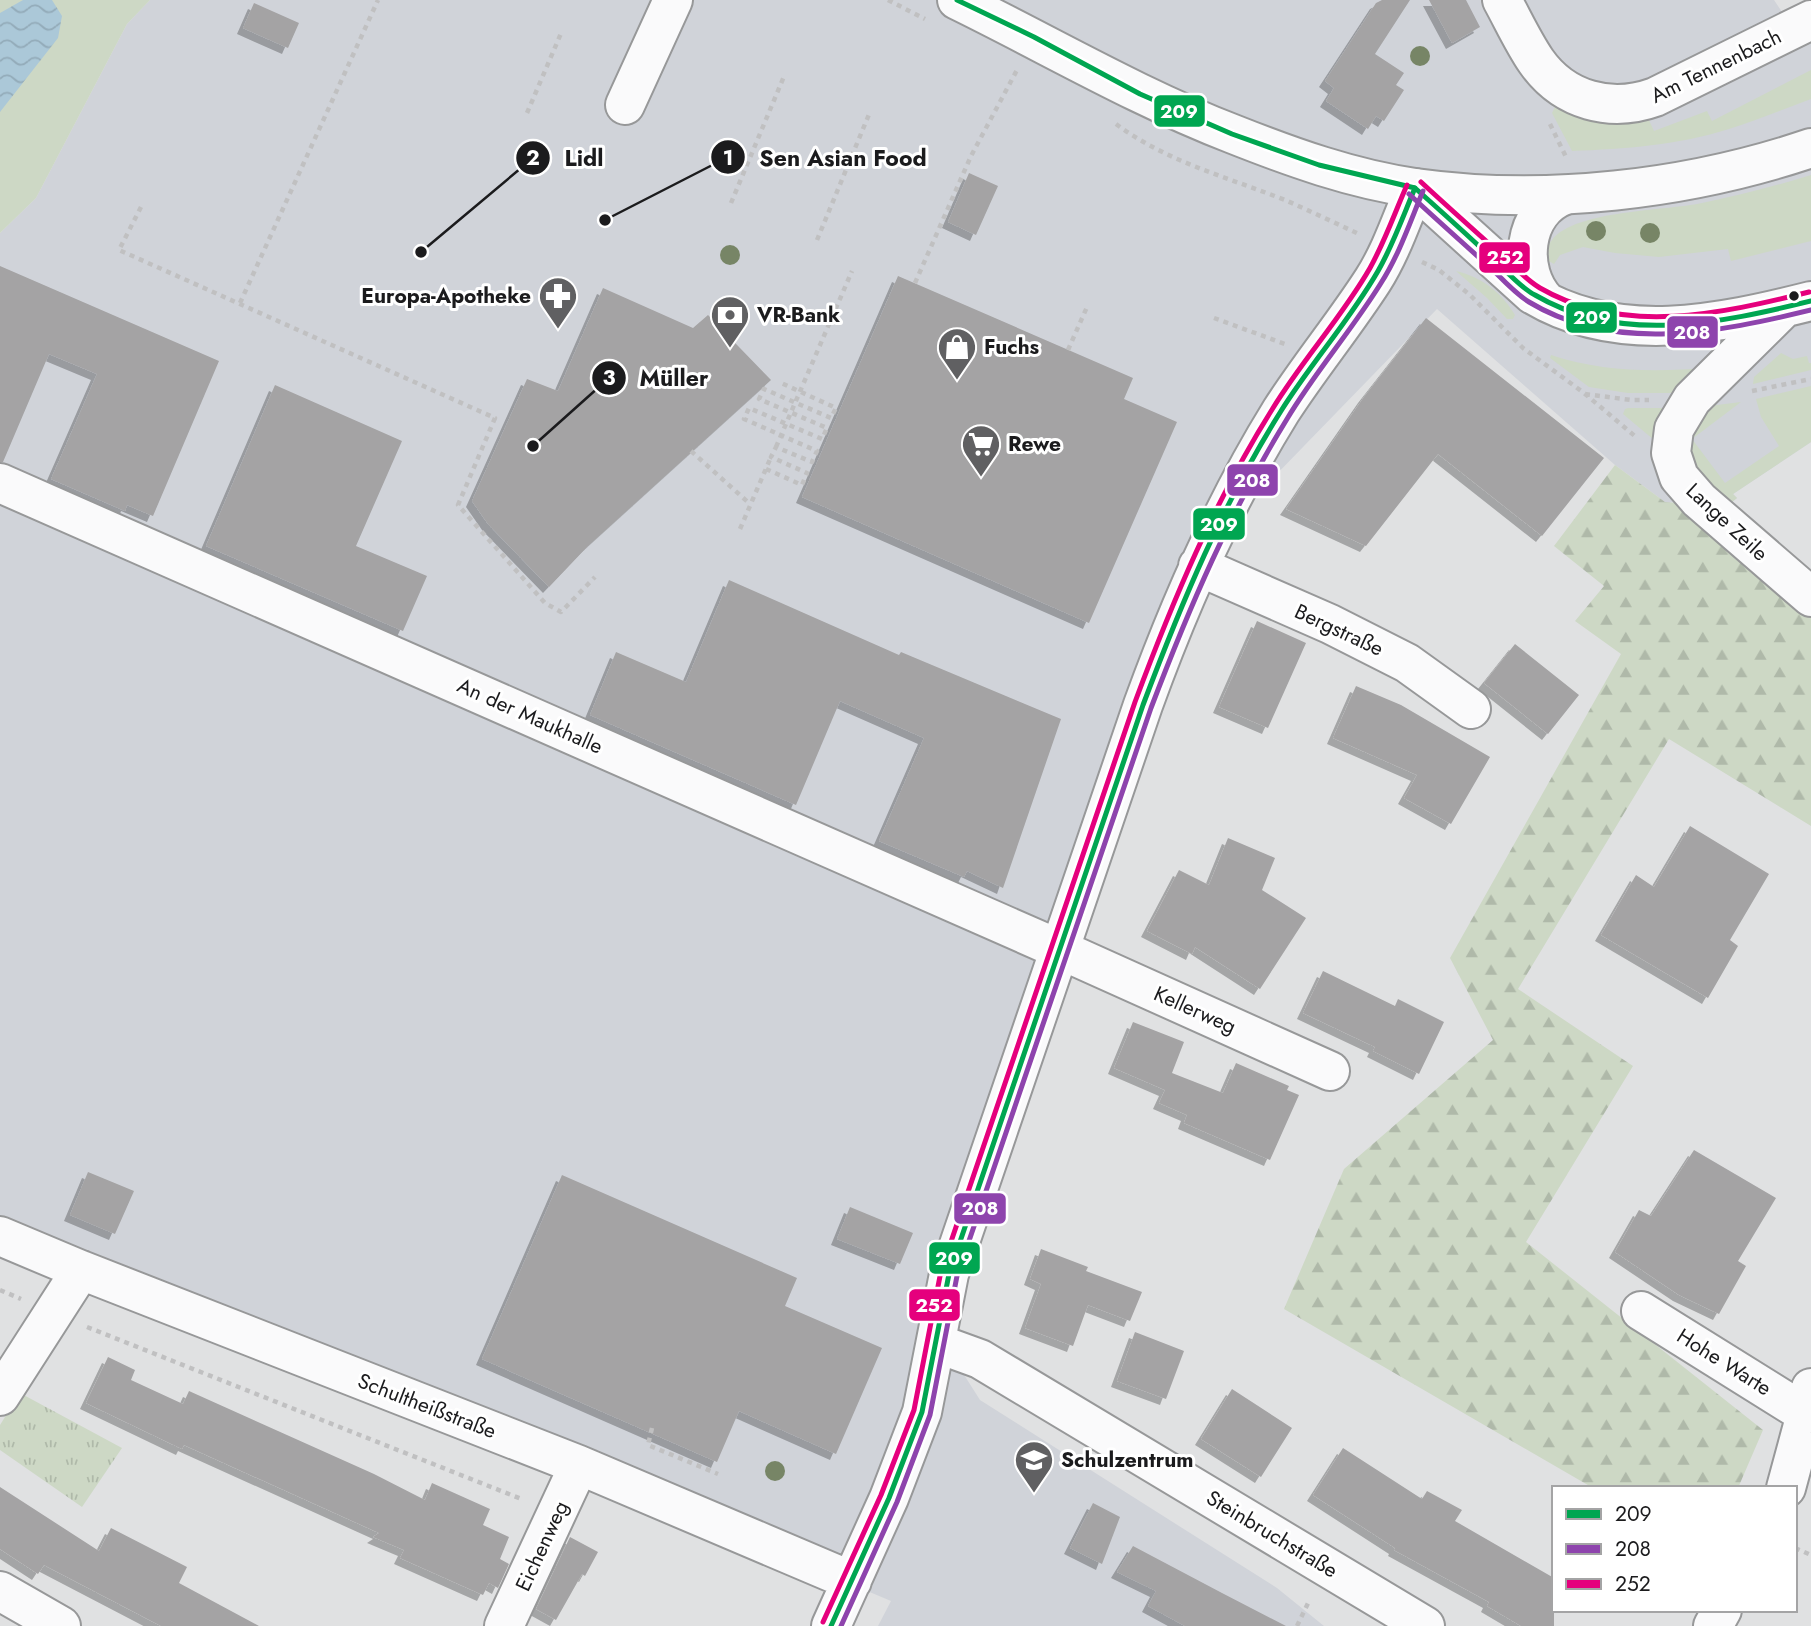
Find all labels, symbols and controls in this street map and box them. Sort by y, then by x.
street label: Am Tennenbach [1646,21,1786,111]
line badge: 209 [1153,94,1206,128]
text: 209 [1160,98,1198,125]
callout: Sen Asian Food [711,135,941,179]
callout: Lidl [516,136,618,180]
text: Lidl [565,141,603,175]
text: Sen Asian Food [759,141,927,175]
text: 2 [526,143,540,173]
text: 1 [723,143,733,173]
line badge: 252 [1478,241,1531,274]
text: 252 [1486,244,1524,271]
pharmacy icon: Europa-Apotheke [537,275,579,330]
place label: Europa-Apotheke [361,281,531,311]
unlabelled marker [1787,289,1801,303]
bank icon: VR-Bank [709,294,751,349]
place label: VR-Bank [756,300,840,330]
line badge: 209 [1565,301,1618,334]
text: 209 [1573,304,1611,331]
line badge: 208 [1666,315,1719,349]
text: 208 [1674,319,1710,346]
shop icon: Fuchs [936,326,978,381]
place label: Fuchs [984,332,1040,362]
callout: Müller [591,356,723,400]
text: Müller [640,361,709,395]
text: 3 [602,363,616,393]
supermarket icon: Rewe [960,423,1002,478]
place label: Rewe [1008,429,1061,459]
line badge: 208 [1226,463,1279,497]
text: 208 [1234,467,1270,494]
street label: Lange Zeile [1679,476,1775,568]
line badge: 209 [1192,507,1246,541]
text: 209 [1200,511,1238,538]
street label: Bergstraße [1290,596,1388,664]
street label: An der Maukhalle [452,670,608,762]
street label: Kellerweg [1149,979,1241,1041]
line badge: 208 [953,1192,1007,1225]
text: 208 [962,1195,998,1222]
line badge: 209 [928,1241,981,1275]
text: 209 [935,1245,973,1272]
line badge: 252 [908,1288,961,1322]
text: 252 [915,1292,953,1319]
street label: Hohe Warte [1671,1321,1777,1403]
street label: Schultheißstraße [353,1366,501,1446]
school or university icon: Schulzentrum [1013,1439,1055,1494]
place label: Schulzentrum [1061,1445,1194,1475]
street label: Steinbruchstraße [1201,1483,1344,1585]
legend [1552,1486,1797,1612]
street label: Eichenweg [508,1496,576,1596]
text: 209 [1615,1499,1652,1529]
text: 208 [1615,1534,1651,1564]
text: 252 [1615,1569,1651,1599]

